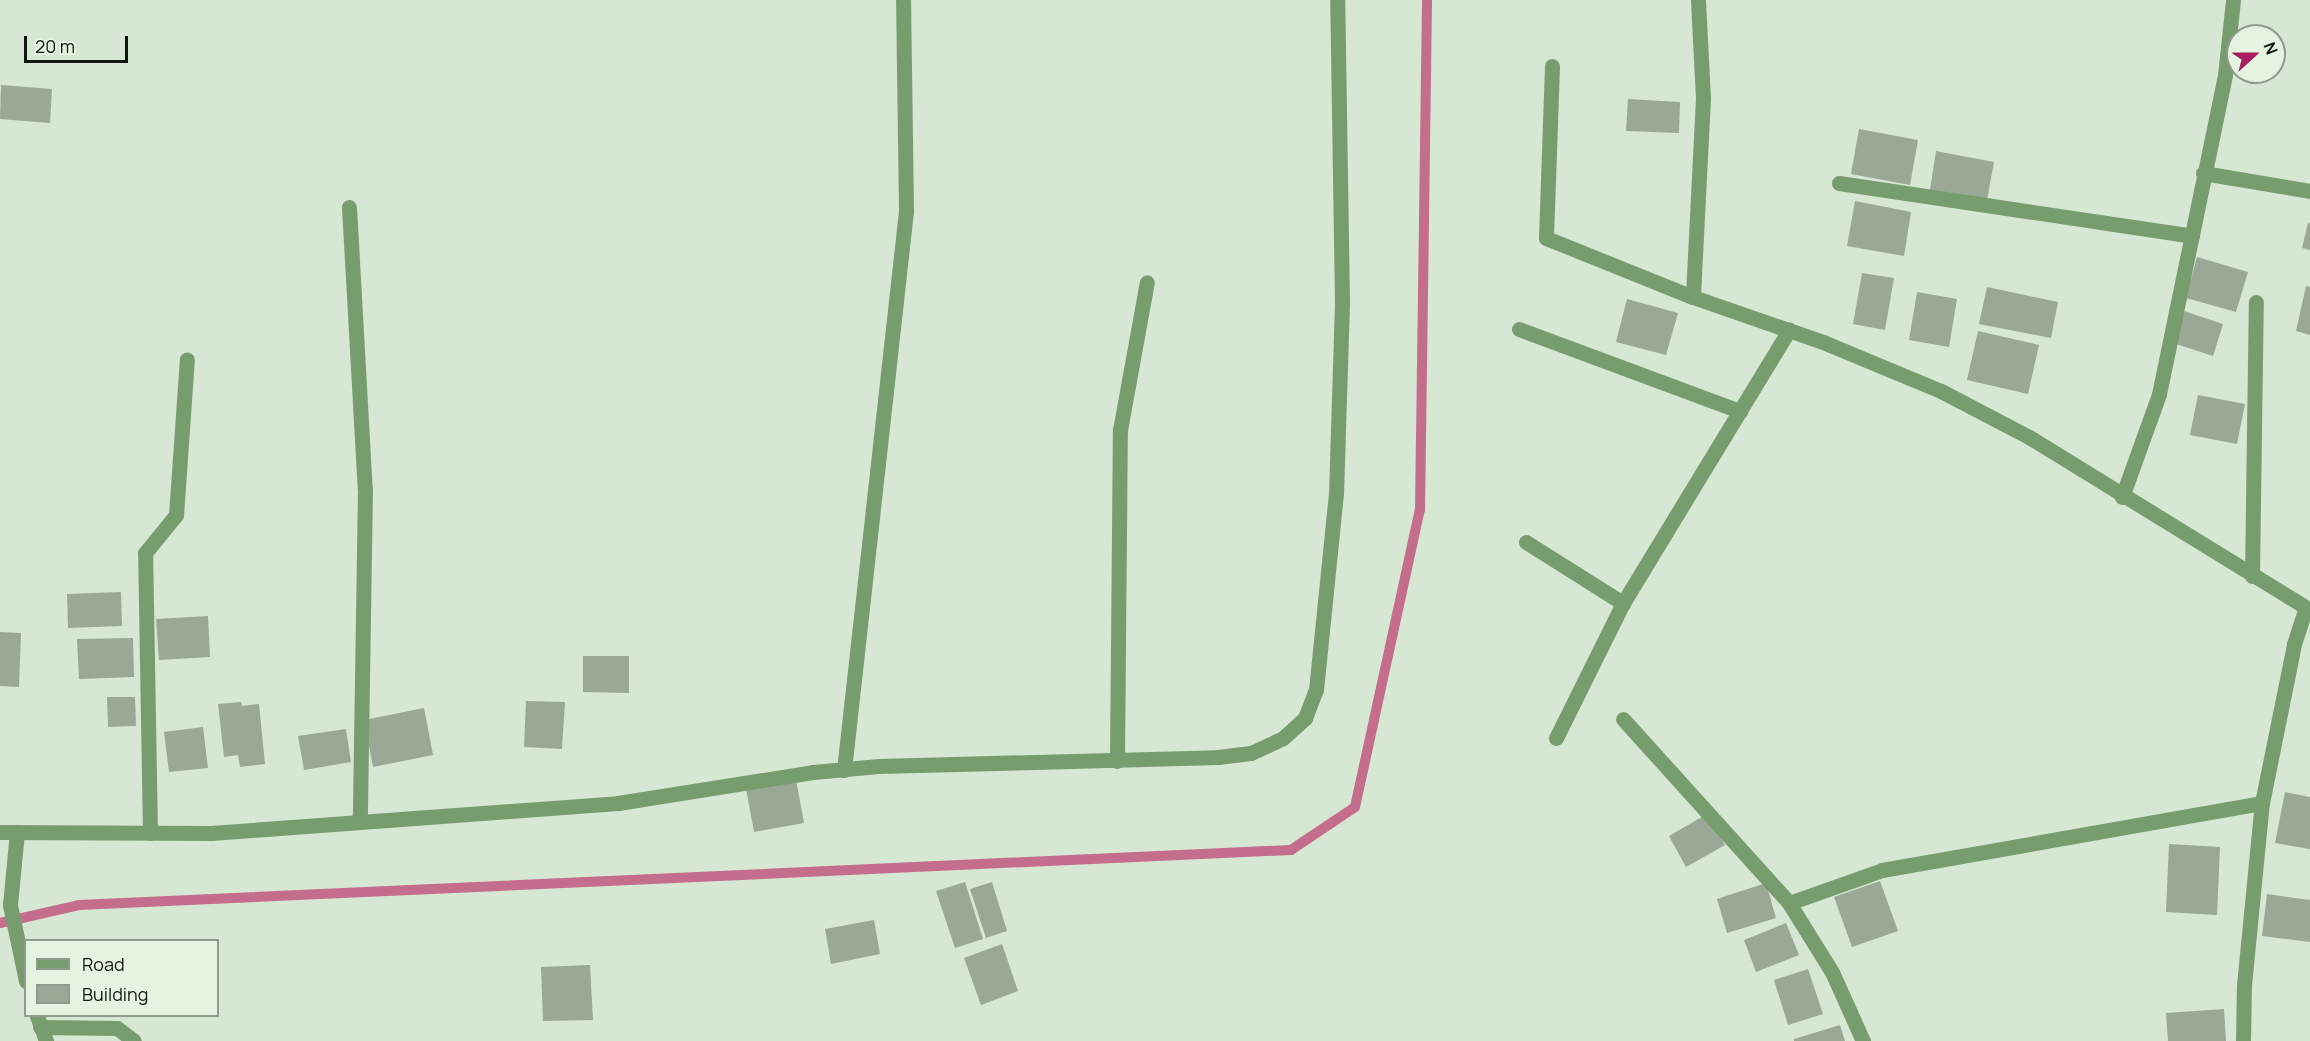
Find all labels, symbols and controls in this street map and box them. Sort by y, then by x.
scale bar [27,24,130,62]
north arrow [2226,24,2286,84]
text: 20 m [35,34,75,58]
text: N [2259,39,2283,58]
legend [24,939,219,1017]
text: Road [82,952,125,976]
text: Building [82,982,148,1006]

